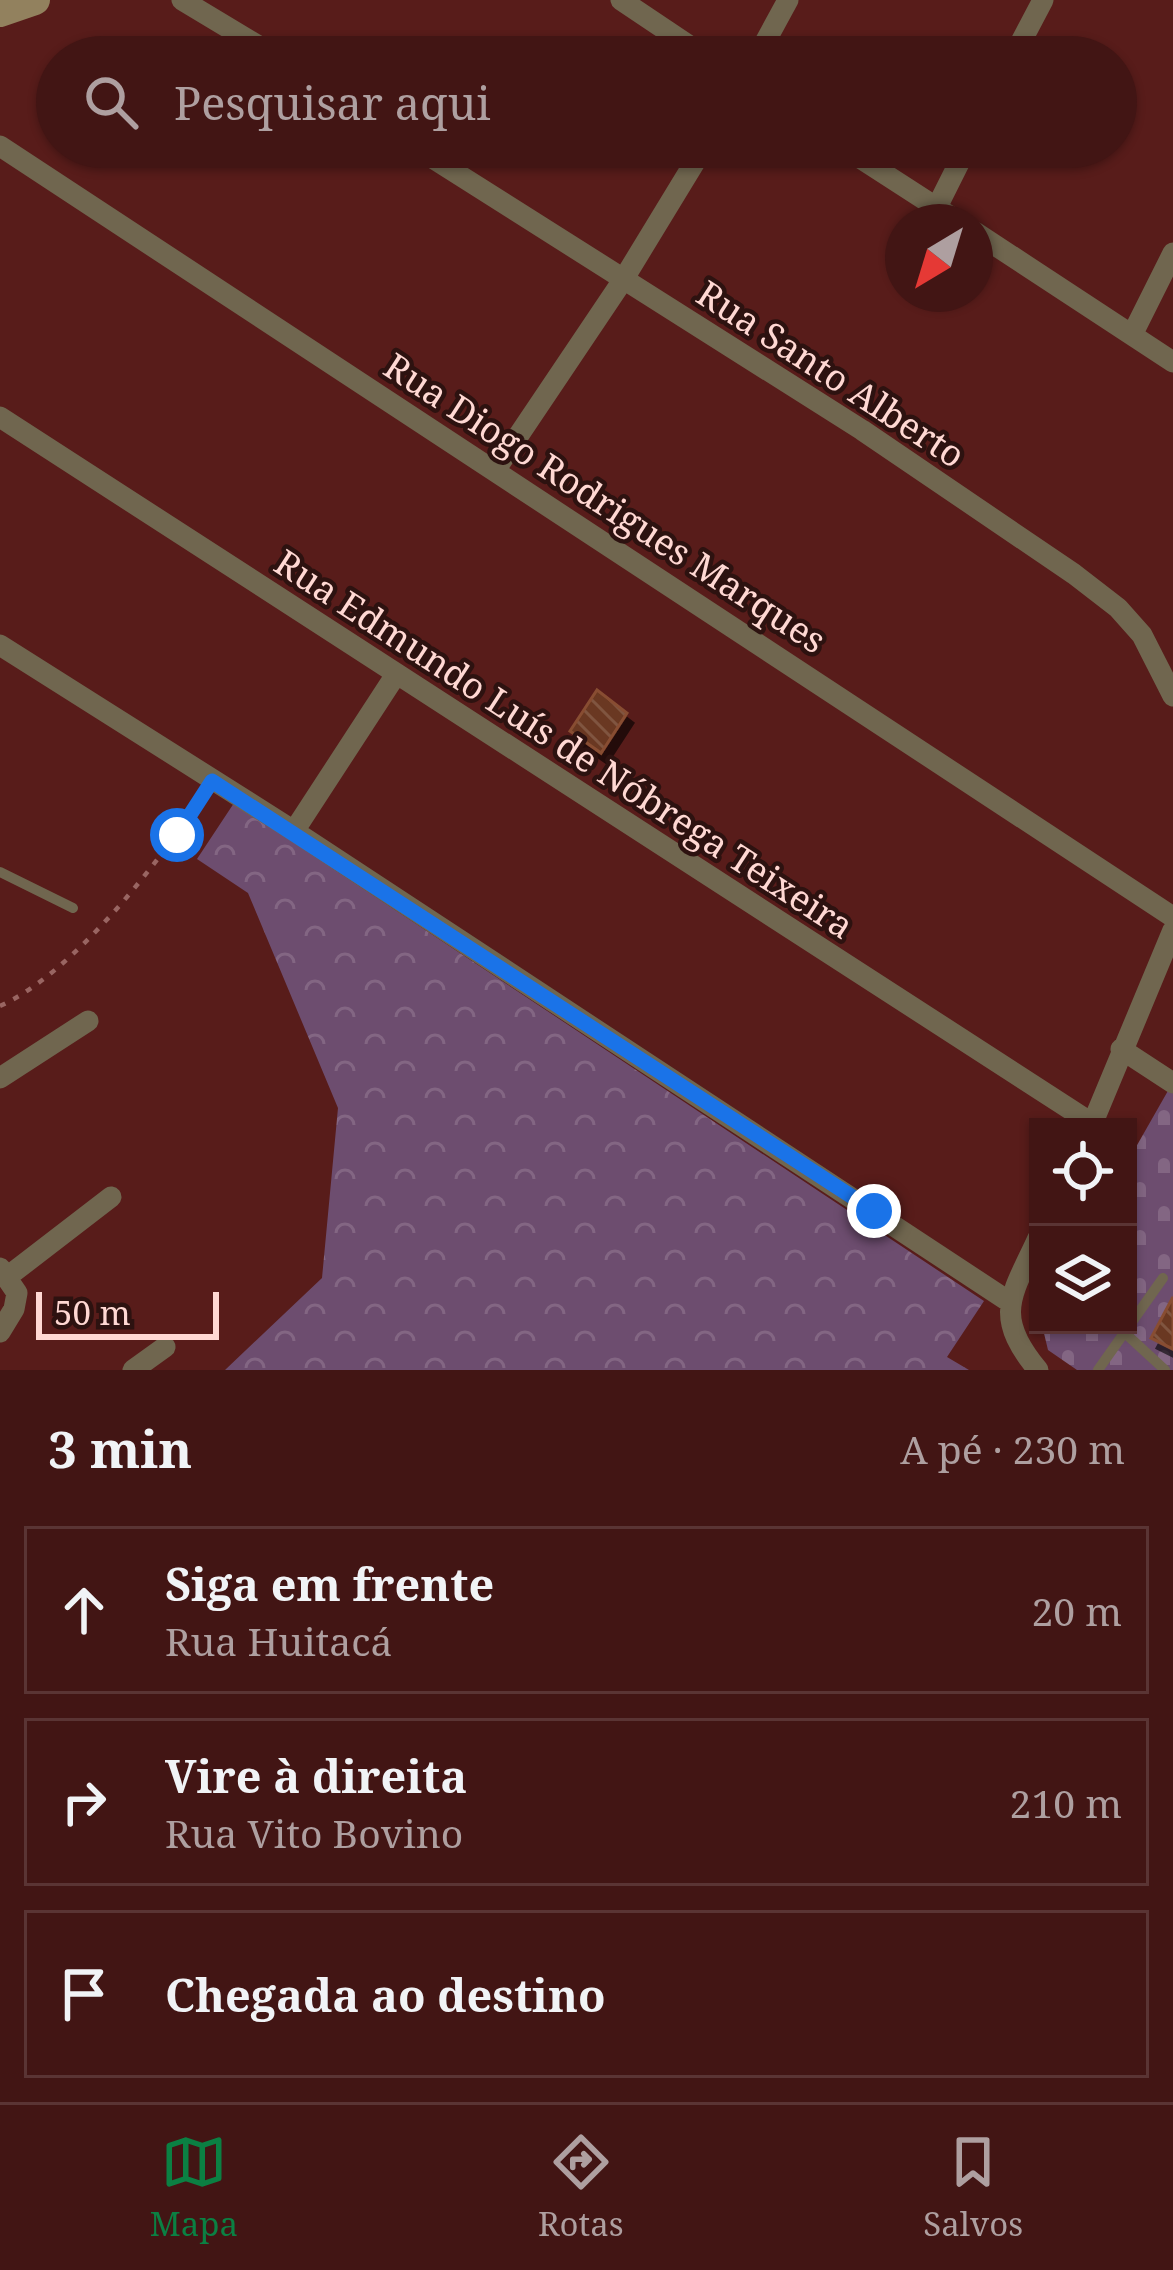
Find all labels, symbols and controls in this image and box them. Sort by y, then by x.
search box [36,36,1137,168]
icon: search [78,69,144,135]
text: Pesquisar aqui [174,72,491,133]
north arrow [885,204,993,312]
street label: Rua Santo Alberto [688,269,975,479]
street label: Rua Diogo Rodrigues Marques [375,341,836,664]
street label: Rua Edmundo Luís de Nóbrega Teixeira [265,538,863,950]
route start [150,808,204,862]
map controls [1029,1118,1137,1334]
button: locate [1029,1118,1137,1226]
route end [847,1184,901,1238]
button: layers [1029,1226,1137,1334]
scale bar [36,1286,219,1339]
text: 50 m [54,1290,131,1335]
text: 3 min [48,1413,192,1483]
text: A pé · 230 m [900,1422,1125,1475]
text: Siga em frente [165,1553,494,1614]
icon: ahead [51,1577,117,1643]
text: 20 m [1031,1584,1122,1637]
text: Rua Huitacá [165,1614,392,1667]
text: Vire à direita [165,1745,467,1806]
icon: right [51,1769,117,1835]
text: 210 m [1010,1776,1122,1829]
text: Rua Vito Bovino [165,1806,463,1859]
icon: arrive [51,1961,117,2027]
text: Chegada ao destino [165,1964,606,2025]
tab: Mapa [150,2129,238,2246]
tab: Rotas [538,2129,624,2246]
tab: Salvos [923,2129,1023,2246]

